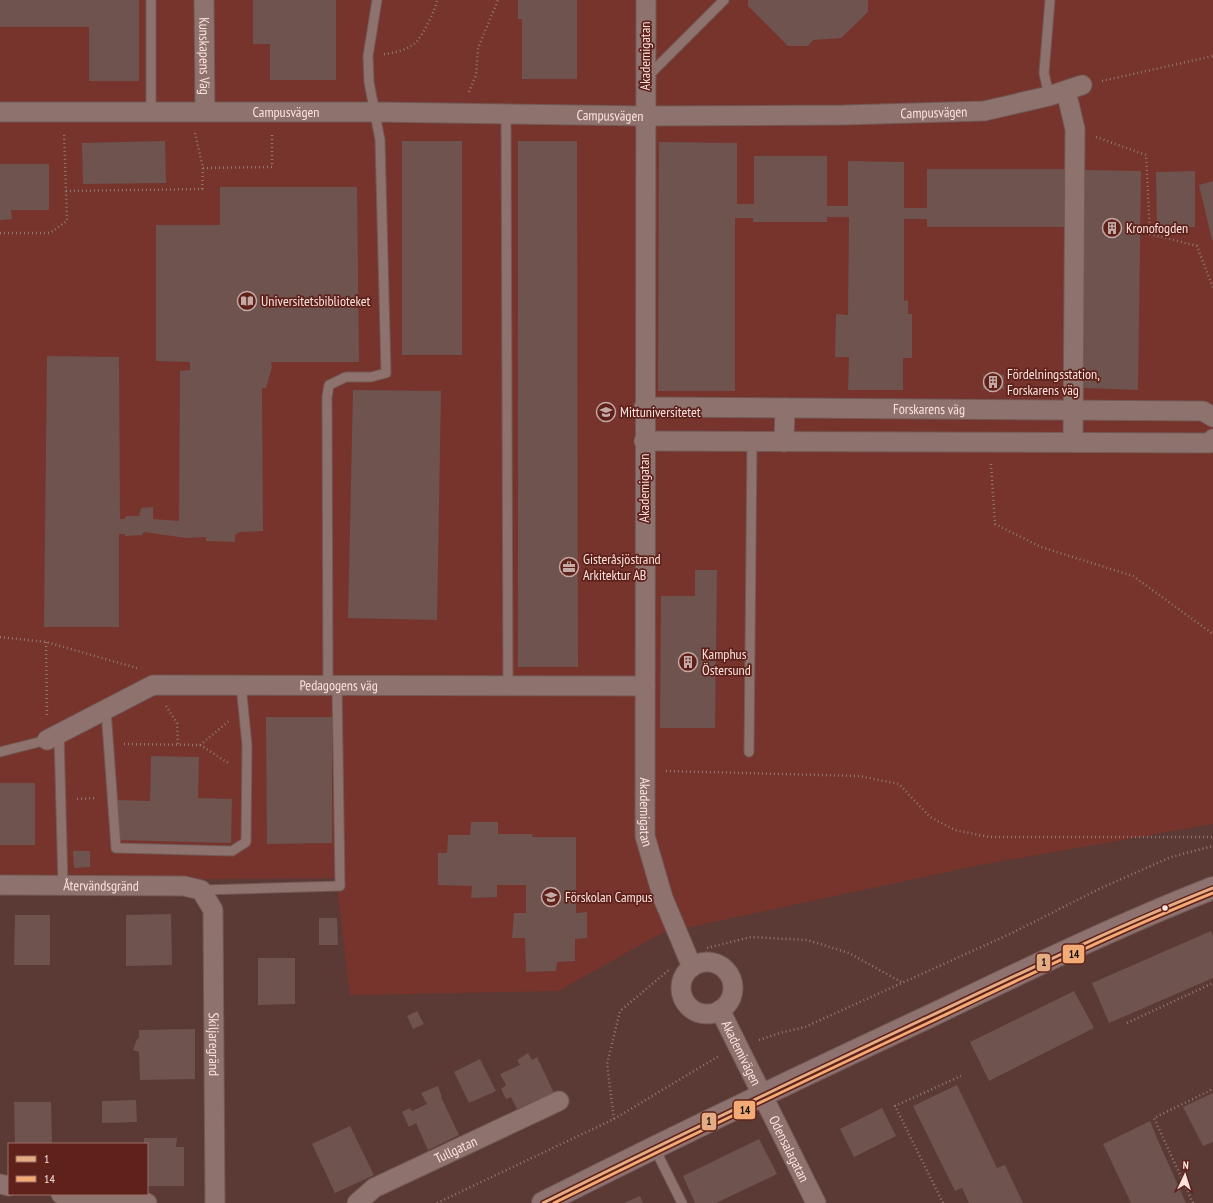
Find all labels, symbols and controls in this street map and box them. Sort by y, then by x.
street label: Kunskapens Väg [195,17,214,95]
street label: Akademigatan [636,22,654,90]
street label: Campusvägen [900,102,968,122]
street label: Campusvägen [253,103,319,121]
street label: Campusvägen [576,106,644,125]
building icon: Kronofogden [1101,217,1123,239]
place label: Kronofogden [1126,219,1188,237]
library icon: Universitetsbiblioteket [236,290,258,312]
place label: Universitetsbiblioteket [261,292,371,310]
place label: Fördelningsstation, Forskarens väg [1007,365,1100,399]
building icon: Fördelningsstation, Forskarens väg [982,371,1004,393]
street label: Forskarens väg [893,400,965,418]
school or university icon: Mittuniversitetet [595,401,617,423]
place label: Mittuniversitetet [620,403,701,421]
street label: Akademigatan [635,454,653,522]
place label: Gisteråsjöstrand Arkitektur AB [583,550,661,584]
office icon: Gisteråsjöstrand Arkitektur AB [558,556,580,578]
place label: Kamphus Östersund [702,645,751,679]
building icon: Kamphus Östersund [677,651,699,673]
street label: Pedagogens väg [299,676,378,694]
street label: Akademigatan [636,777,657,849]
street label: Återvändsgränd [63,876,139,895]
school or university icon: Förskolan Campus [540,886,562,908]
place label: Förskolan Campus [565,888,653,906]
unlabelled marker [1160,903,1170,913]
line badge: 14 [1062,944,1085,964]
text: 14 [1069,947,1080,961]
line badge: 1 [1036,953,1051,972]
text: 1 [1041,955,1047,969]
street label: Skiljaregränd [205,1012,223,1076]
street label: Akademivägen [718,1017,765,1089]
line badge: 14 [733,1100,756,1120]
text: 14 [740,1103,751,1117]
line badge: 1 [701,1112,717,1131]
street label: Odensalagatan [765,1112,813,1185]
text: 1 [706,1114,712,1128]
street label: Tullgatan [432,1132,480,1167]
legend [8,1143,148,1195]
text: 1 [44,1151,49,1166]
north arrow [1165,1155,1205,1195]
text: N [1182,1158,1189,1172]
text: 14 [44,1171,55,1186]

